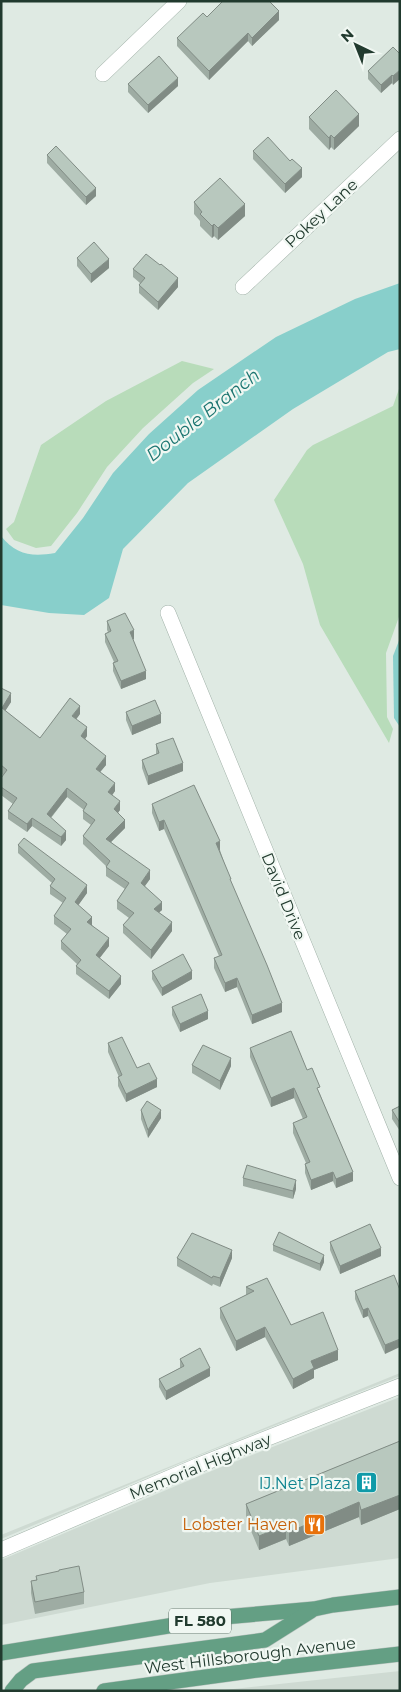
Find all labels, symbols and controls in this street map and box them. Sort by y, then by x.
north arrow [331,20,381,70]
text: N [337,25,357,46]
street label: Pokey Lane [281,175,362,252]
water label: Double Branch [142,364,264,466]
street label: David Drive [257,850,310,943]
street label: Memorial Highway [127,1429,274,1504]
building icon: IJ.Net Plaza [355,1471,379,1495]
place label: IJ.Net Plaza [259,1474,351,1493]
restaurant icon: Lobster Haven [302,1512,326,1536]
place label: Lobster Haven [182,1515,298,1534]
road number: FL 580 [169,1608,231,1634]
street label: West Hillsborough Avenue [143,1633,357,1678]

